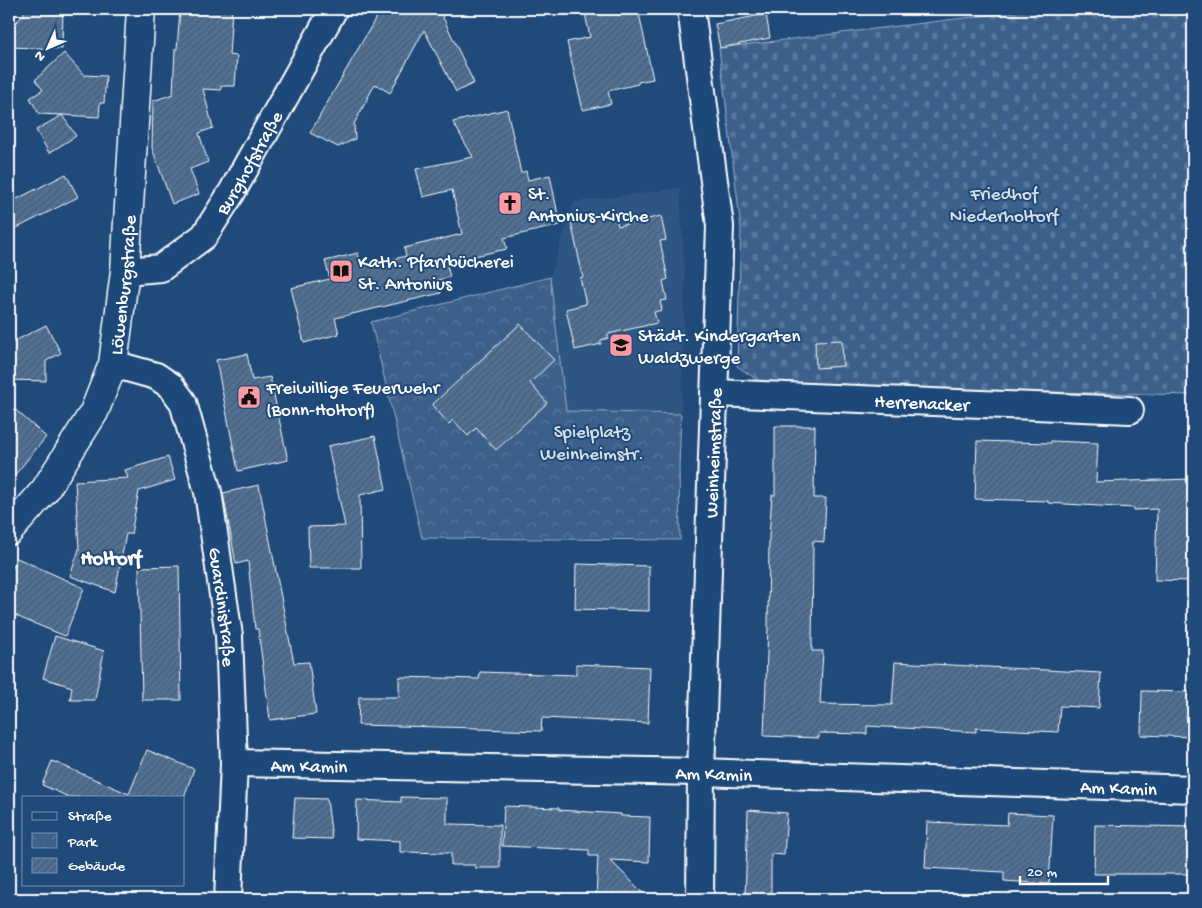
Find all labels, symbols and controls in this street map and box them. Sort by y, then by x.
north arrow [22,22,72,72]
text: N [31,46,50,65]
street label: Burghofstraße [212,108,290,221]
place label: St. Antonius-Kirche [528,184,649,229]
park label: Friedhof Niederholtorf [950,184,1060,229]
church icon: St. Antonius-Kirche [497,190,523,216]
street label: Löwenburgstraße [106,214,143,356]
place label: Kath. Pfarrbücherei St. Antonius [358,252,514,297]
library icon: Kath. Pfarrbücherei St. Antonius [328,258,354,284]
place label: Städt. Kindergarten Waldzwerge [638,326,800,371]
school or university icon: Städt. Kindergarten Waldzwerge [608,332,634,358]
place label: Freiwillige Feuerwehr (Bonn-Holtorf) [265,378,442,423]
public building icon: Freiwillige Feuerwehr (Bonn-Holtorf) [236,384,262,410]
street label: Weinheimstraße [702,388,729,519]
street label: Herrenacker [874,392,972,419]
park label: Spielplatz Weinheimstr. [540,422,644,467]
street label: Guardinistraße [201,546,238,667]
district label: Holtorf [81,548,144,573]
street label: Am Kamin [270,756,348,780]
street label: Am Kamin [675,764,753,789]
street label: Am Kamin [1080,777,1157,803]
legend [22,796,185,886]
text: Straße [68,808,112,826]
text: Park [67,834,98,852]
scale bar [1020,853,1107,885]
text: Gebäude [68,858,125,876]
text: 20 m [1027,864,1057,882]

